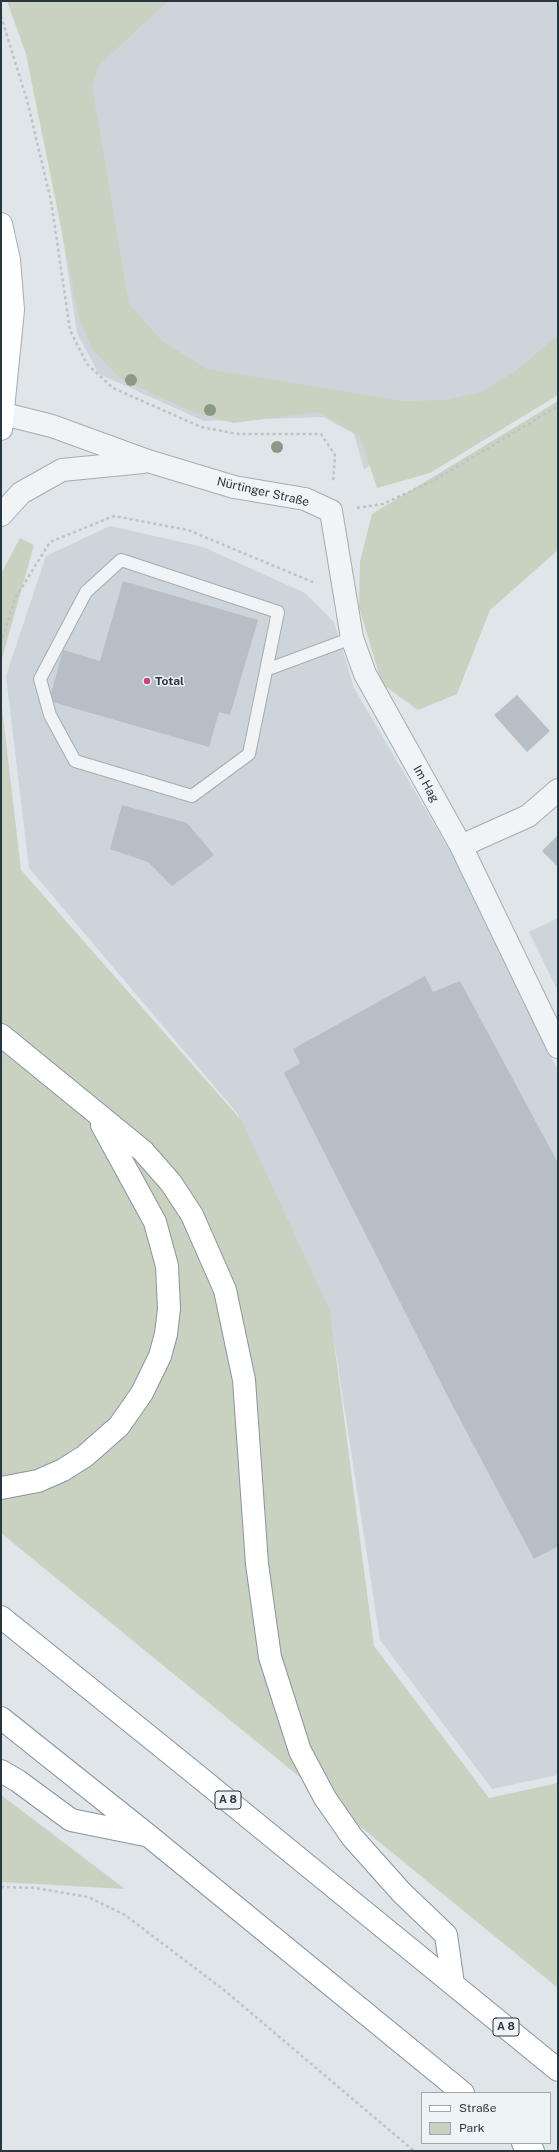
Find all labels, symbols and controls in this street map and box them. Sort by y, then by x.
street label: Nürtinger Straße [215,474,311,510]
place label: Total [155,674,184,688]
marker: Total [142,676,152,686]
street label: Im Hag [410,763,442,805]
road number: A 8 [215,1791,241,1809]
road number: A 8 [493,2018,519,2036]
legend [421,2092,551,2144]
text: Straße [459,2101,496,2115]
text: Park [459,2121,485,2135]

